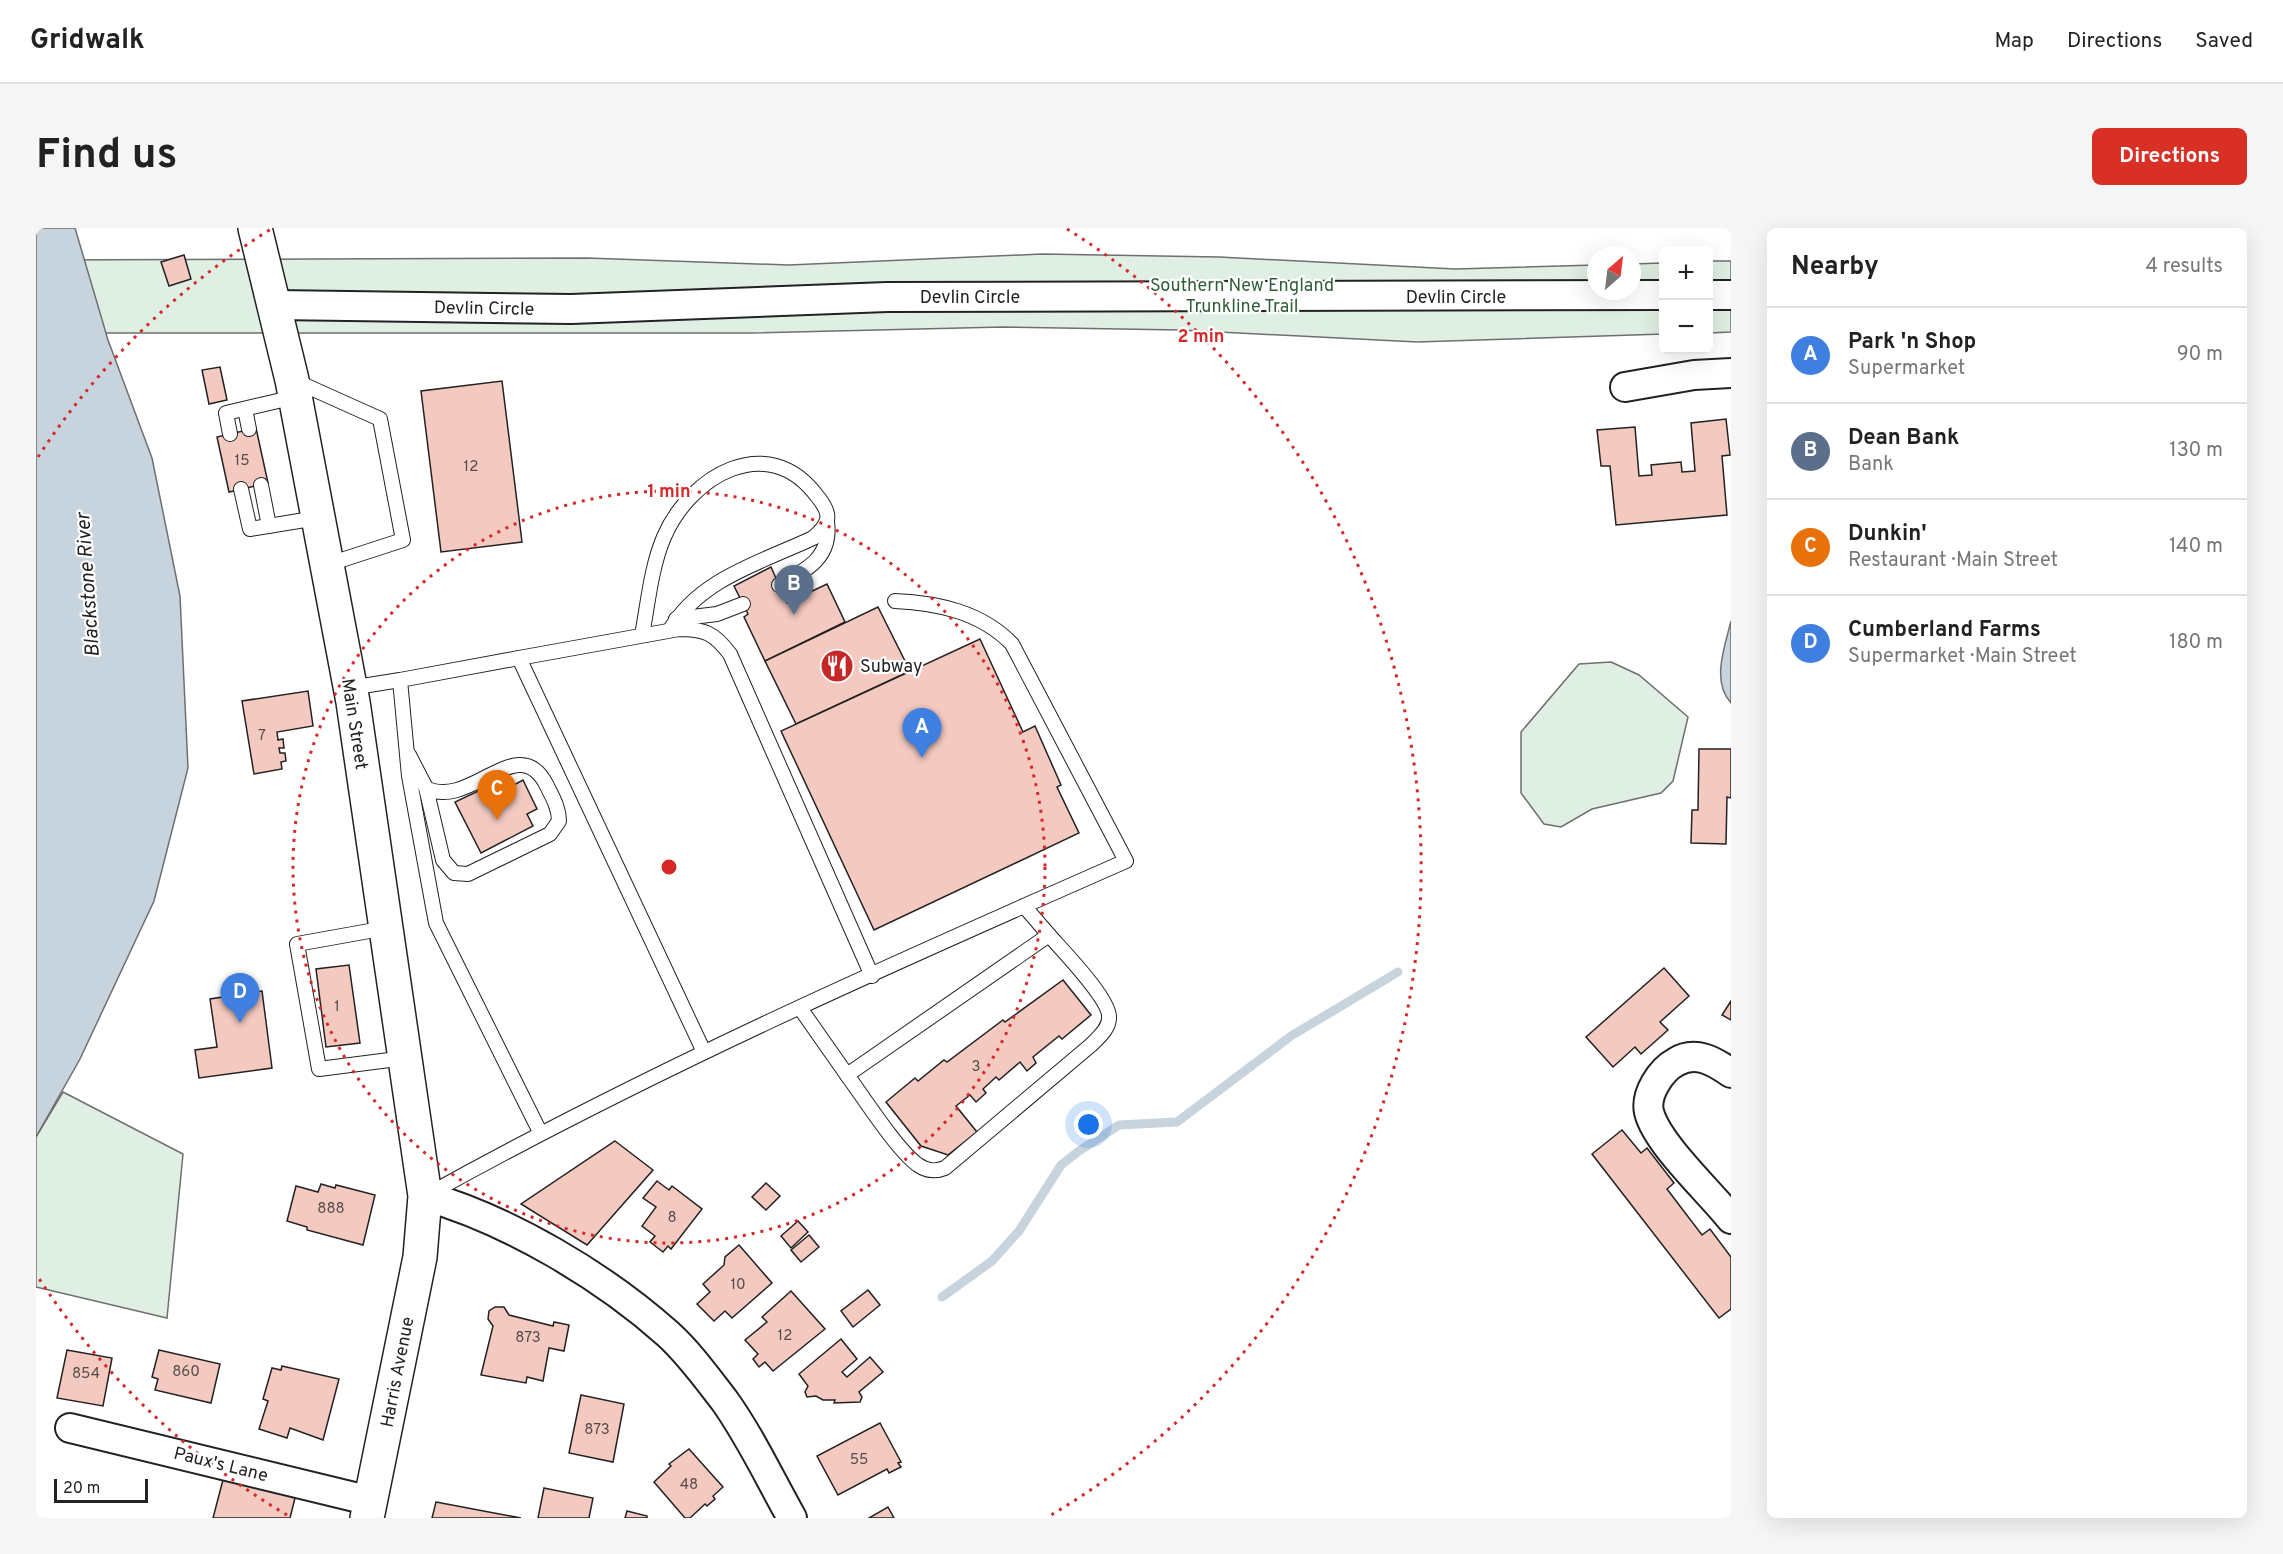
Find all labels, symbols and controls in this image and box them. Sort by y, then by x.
text: Gridwalk [30,23,145,59]
text: Map [1994,28,2034,55]
text: Directions [2067,28,2162,55]
text: Saved [2195,28,2253,55]
button: Directions [2092,128,2247,185]
text: Find us [36,130,177,183]
north arrow [1587,246,1641,300]
map controls [1659,246,1713,354]
button: + [1659,246,1713,300]
text: Nearby [1791,251,1879,284]
text: 4 results [2146,254,2223,280]
park label: Southern New England Trunkline Trail [1150,275,1334,319]
street label: Devlin Circle [920,287,1020,310]
street label: Devlin Circle [1406,287,1506,310]
street label: Devlin Circle [434,297,534,322]
button: − [1659,300,1713,354]
text: 2 min [1177,326,1225,349]
text: Park 'n Shop [1848,329,1976,356]
text: A [1803,342,1818,368]
text: 90 m [2177,342,2223,368]
text: Supermarket [1848,356,1965,382]
text: Dean Bank [1848,425,1959,452]
text: B [1804,438,1817,464]
text: 130 m [2169,438,2223,464]
house number: 15 [235,452,249,471]
text: Bank [1848,452,1894,478]
house number: 12 [464,458,478,477]
text: 1 min [647,481,691,504]
water label: Blackstone River [71,510,107,658]
text: Dunkin' [1848,521,1927,548]
text: C [1804,534,1817,560]
text: 140 m [2169,534,2223,560]
text: Restaurant · Main Street [1848,548,2058,574]
pin: B [774,566,813,615]
text: Cumberland Farms [1848,617,2041,644]
text: D [1803,630,1818,656]
text: 180 m [2169,630,2223,656]
text: Supermarket · Main Street [1848,644,2077,670]
restaurant icon: Subway [819,648,855,684]
place label: Subway [860,656,923,679]
street label: Main Street [335,677,372,771]
pin: A [902,708,942,758]
house number: 7 [258,727,266,746]
pin: C [478,770,516,820]
centre of rings [659,857,679,877]
pin: D [220,974,260,1023]
house number: 1 [334,998,340,1017]
house number: 3 [971,1058,981,1077]
your location [1074,1110,1103,1139]
house number: 888 [317,1200,345,1219]
house number: 8 [667,1209,677,1228]
house number: 10 [730,1276,746,1295]
street label: Harris Avenue [376,1315,420,1430]
house number: 12 [778,1327,792,1346]
house number: 873 [515,1329,541,1348]
house number: 860 [172,1363,200,1382]
house number: 854 [72,1365,100,1384]
house number: 873 [584,1421,610,1440]
street label: Paux's Lane [171,1443,270,1488]
house number: 55 [850,1451,868,1470]
scale bar [54,1476,148,1504]
house number: 48 [680,1476,698,1495]
text: 20 m [63,1479,100,1499]

